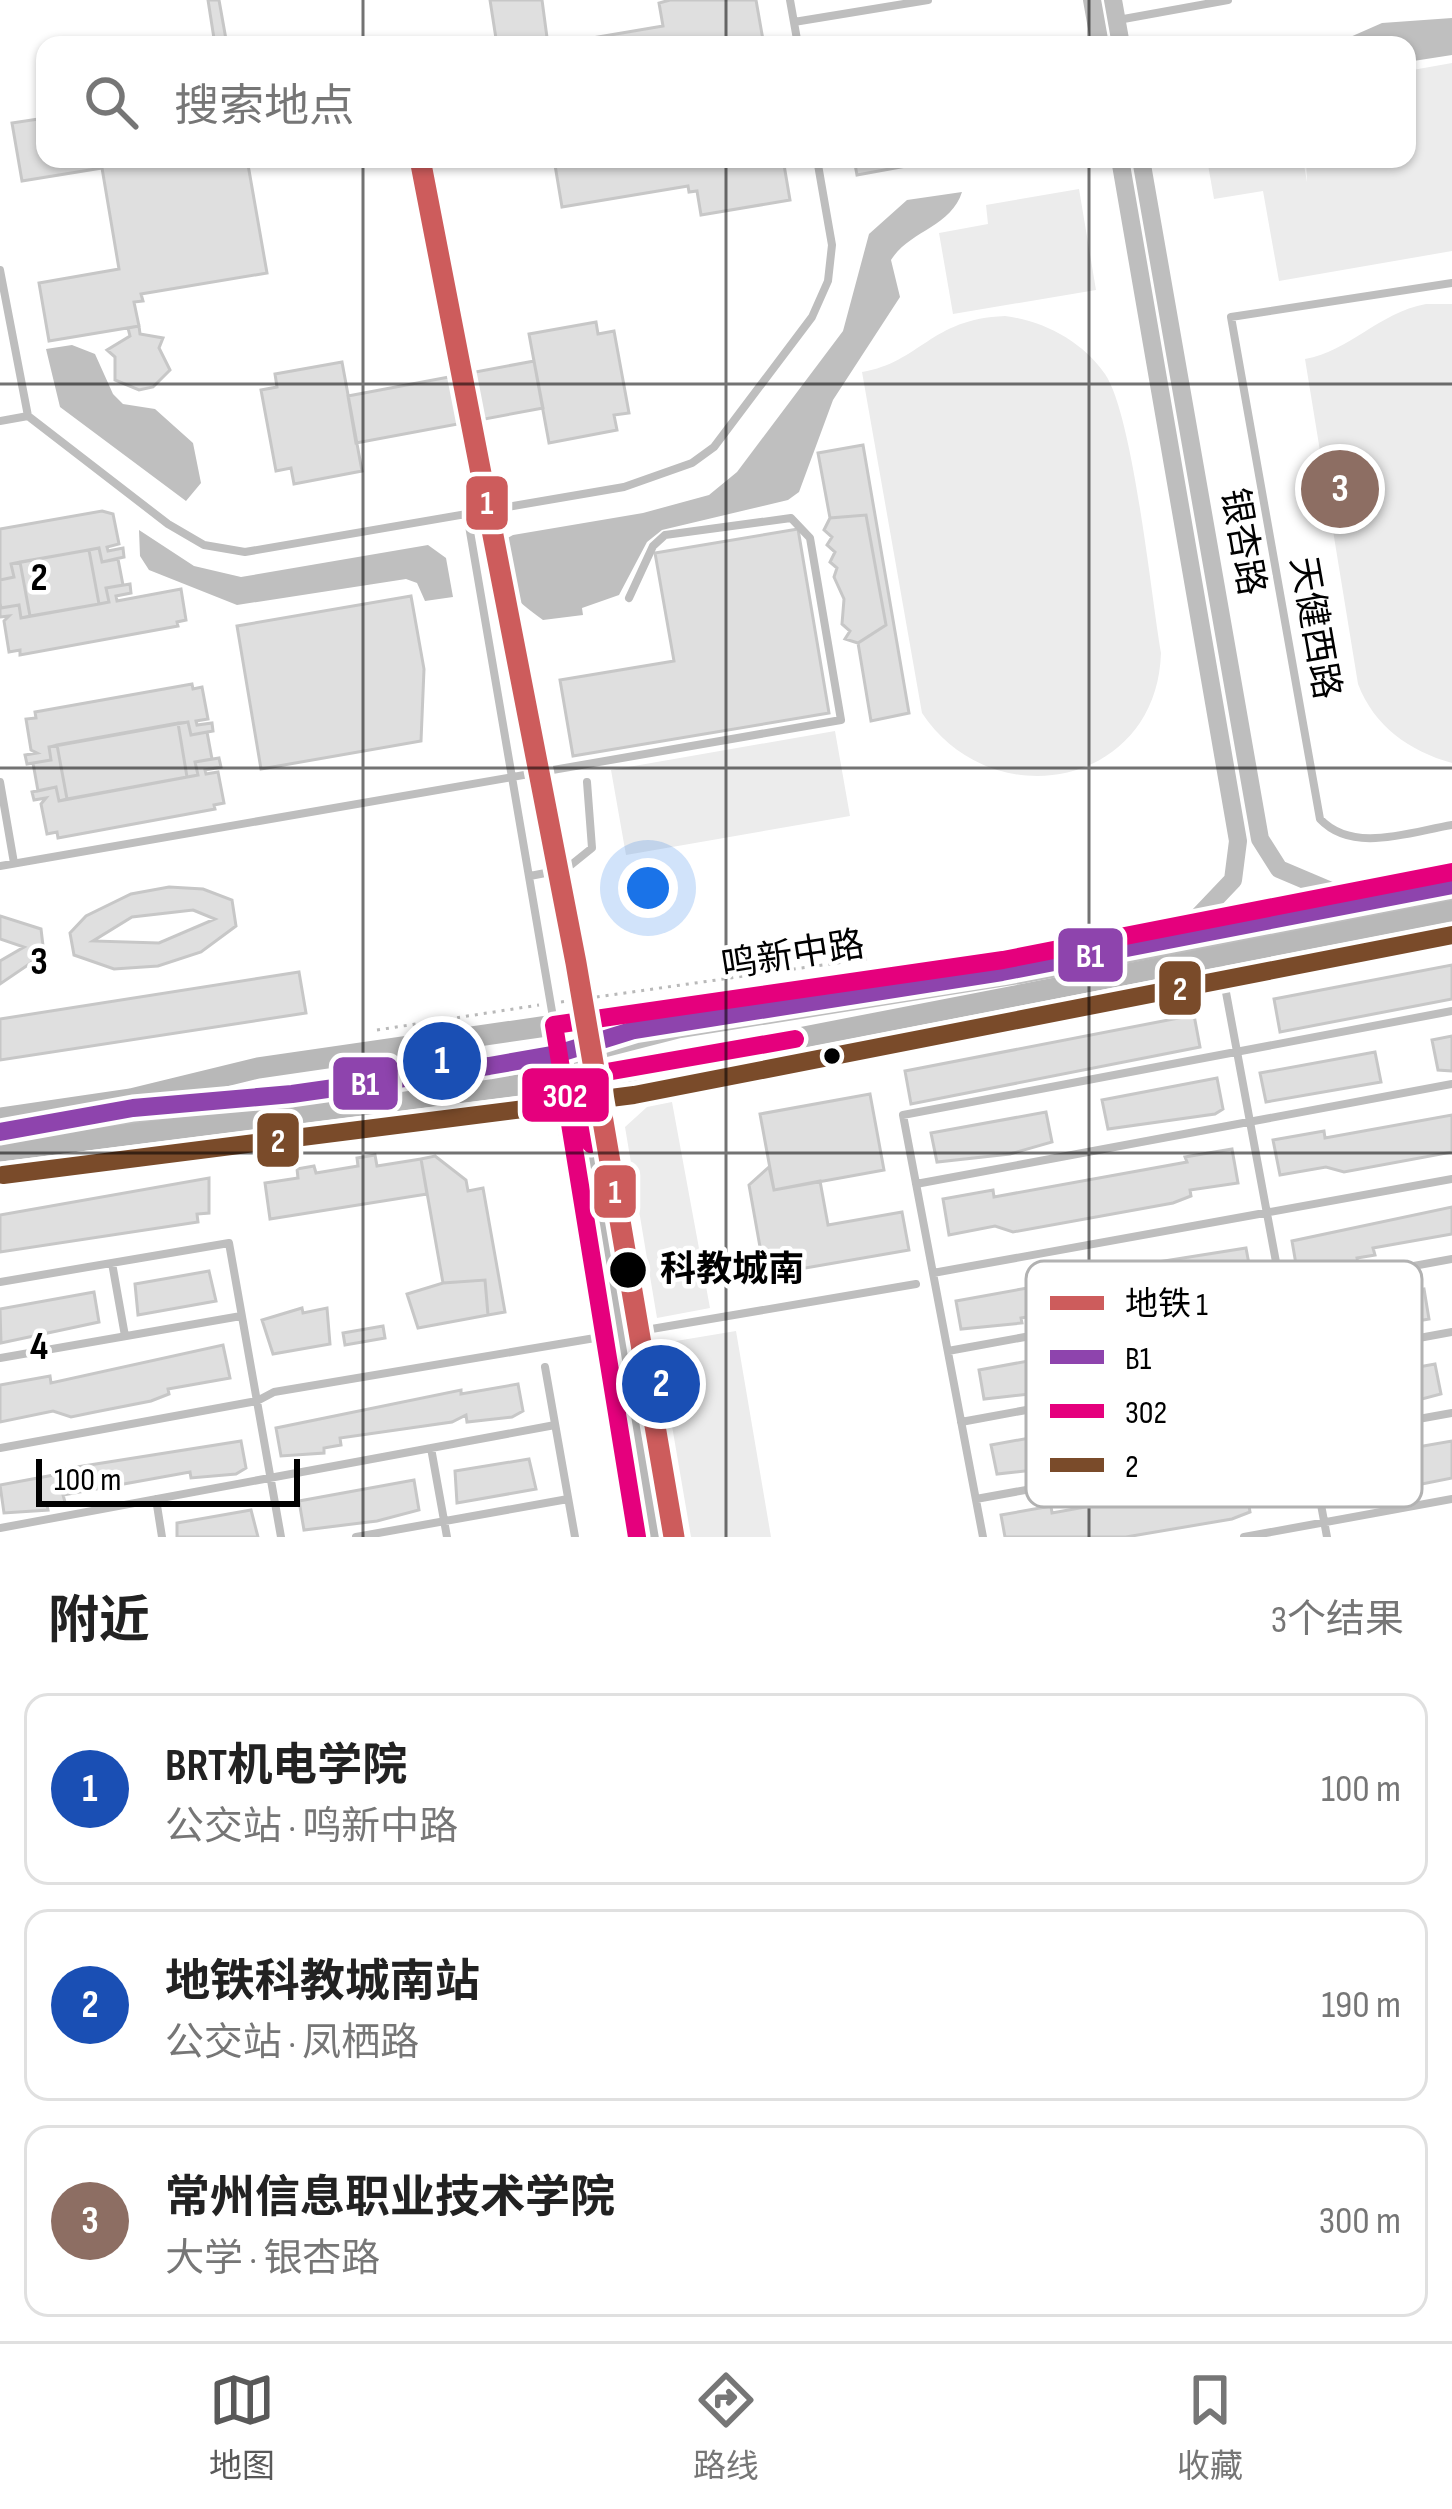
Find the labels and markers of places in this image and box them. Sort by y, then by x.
pin: 3 [1301,444,1379,534]
pin: 1 [403,1016,481,1106]
unlabelled marker [821,1045,843,1067]
marker: 科教城南 [607,1249,649,1291]
place label: 科教城南 [660,1249,804,1292]
pin: 2 [622,1339,700,1429]

